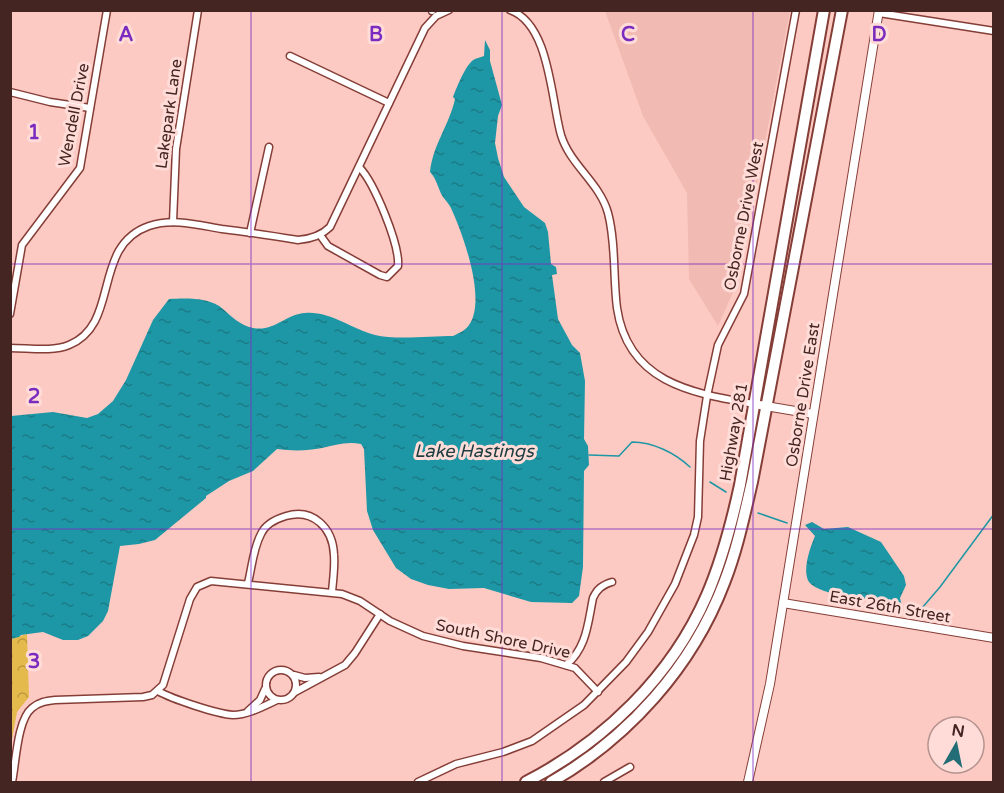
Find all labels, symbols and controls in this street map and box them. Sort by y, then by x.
text: A [119,23,134,47]
text: B [369,23,383,47]
text: C [621,23,635,47]
text: D [871,23,887,47]
street label: Lakepark Lane [151,58,187,170]
street label: Wendell Drive [54,62,94,168]
text: 1 [28,121,40,145]
street label: Osborne Drive West [720,140,768,292]
street label: Osborne Drive East [782,321,824,469]
street label: Highway 281 [715,381,753,483]
text: 2 [28,385,40,409]
water label: Lake Hastings [414,440,535,462]
street label: East 26th Street [828,586,952,628]
street label: South Shore Drive [434,615,572,663]
text: 3 [28,650,40,674]
north arrow [926,715,986,775]
text: N [950,720,966,742]

